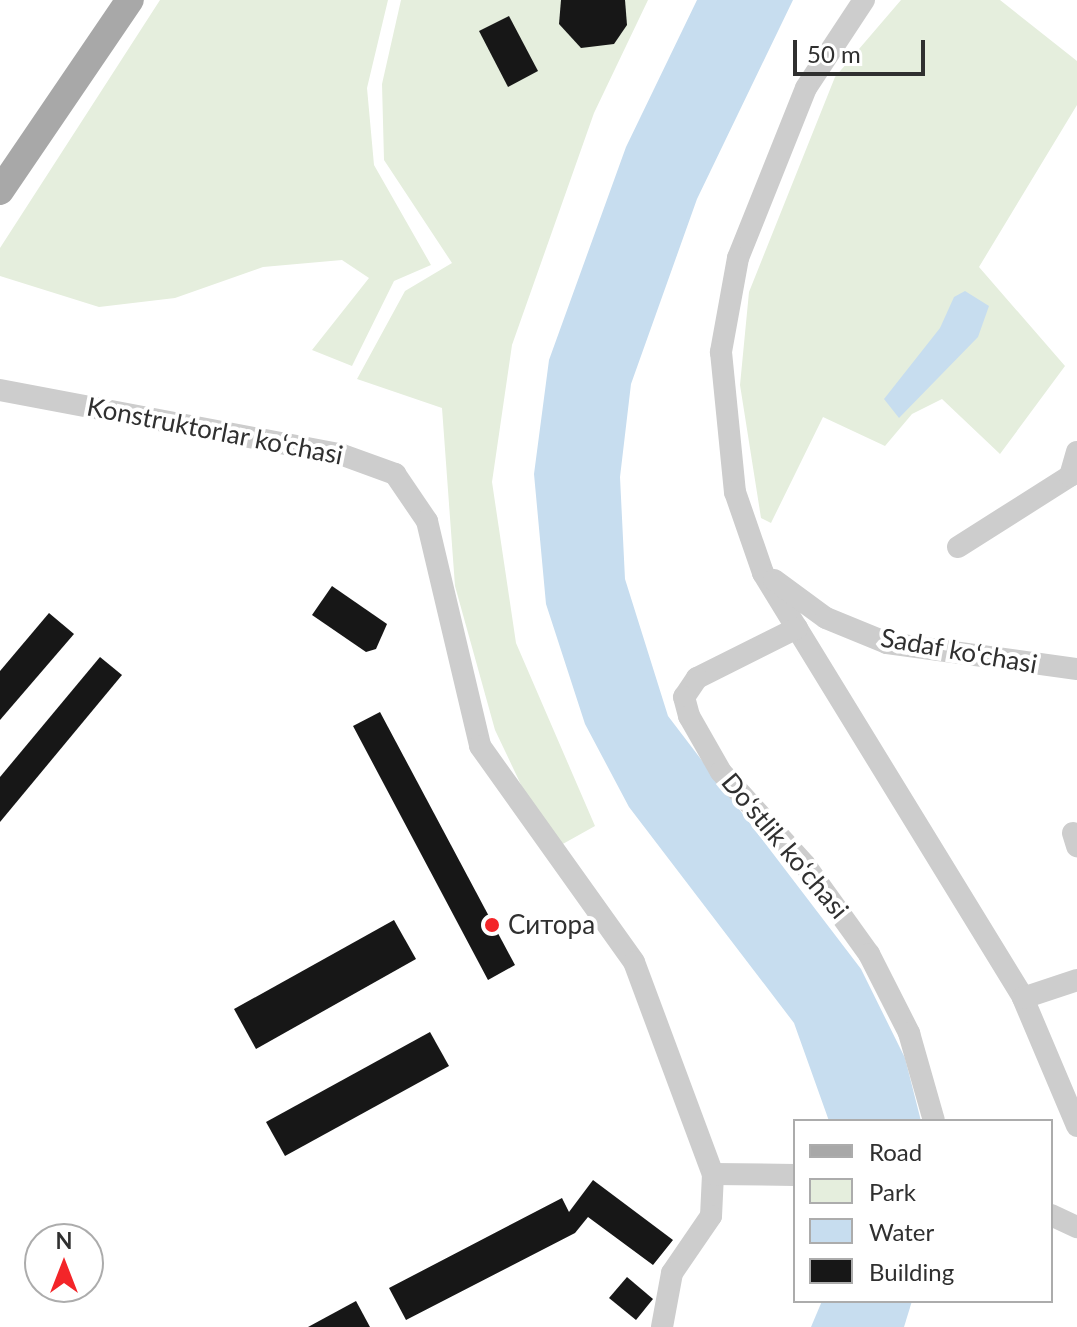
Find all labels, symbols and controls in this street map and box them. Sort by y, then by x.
scale bar [797,24,929,74]
text: 50 m [807,39,861,68]
street label: Konstruktorlar ko‘chasi [84,391,346,471]
street label: Sadaf ko‘chasi [878,622,1040,680]
street label: Do‘stlik ko‘chasi [715,767,855,925]
place label: Ситора [508,909,595,941]
marker: Ситора [483,916,501,934]
legend [793,1119,1053,1303]
text: Road [869,1137,922,1166]
text: Park [869,1177,916,1206]
text: Water [869,1217,934,1246]
north arrow [24,1223,104,1303]
text: N [56,1227,72,1254]
text: Building [869,1257,954,1286]

